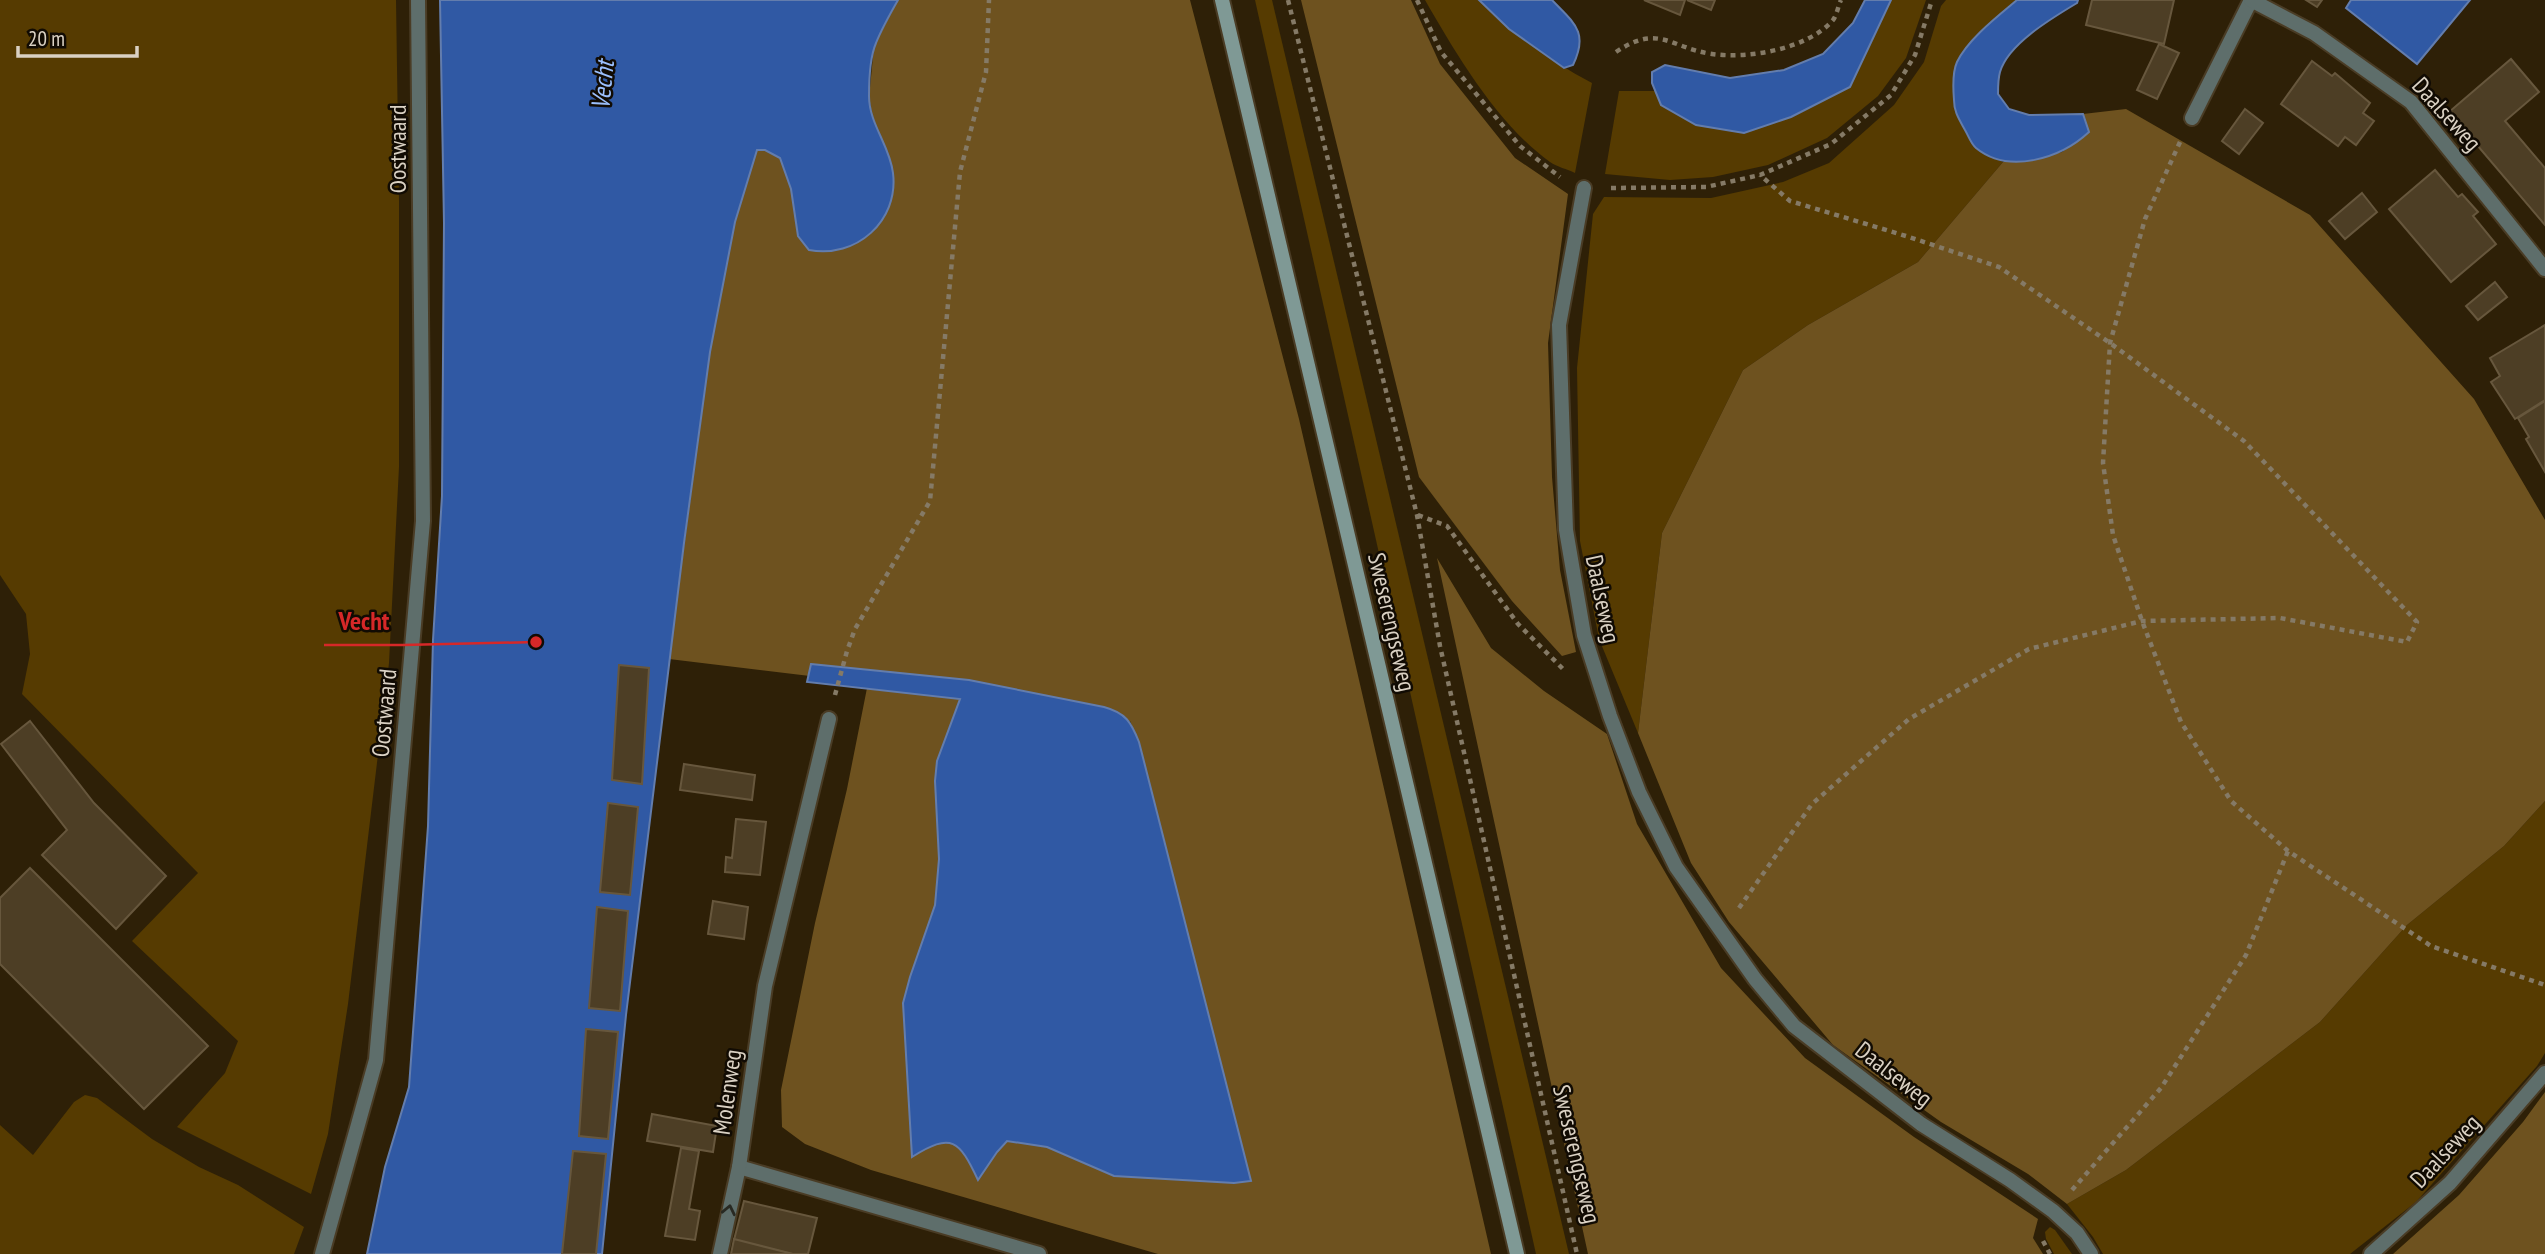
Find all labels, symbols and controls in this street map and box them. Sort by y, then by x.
scale bar [18,14,136,58]
text: 20 m [28,25,65,52]
water label: Vecht [583,56,621,111]
street label: Daalseweg [2406,70,2488,158]
street label: Oostwaard [382,105,413,193]
street label: Sweserengseweg [1361,550,1423,694]
street label: Daalseweg [1579,552,1627,646]
callout: Vecht [324,598,403,645]
text: Vecht [338,604,390,637]
street label: Oostwaard [365,668,403,758]
street label: Daalseweg [1849,1034,1939,1114]
street label: Molenweg [706,1047,748,1137]
street label: Sweserengseweg [1546,1082,1608,1226]
street label: Daalseweg [2403,1108,2487,1194]
one-way arrow [721,1204,736,1216]

